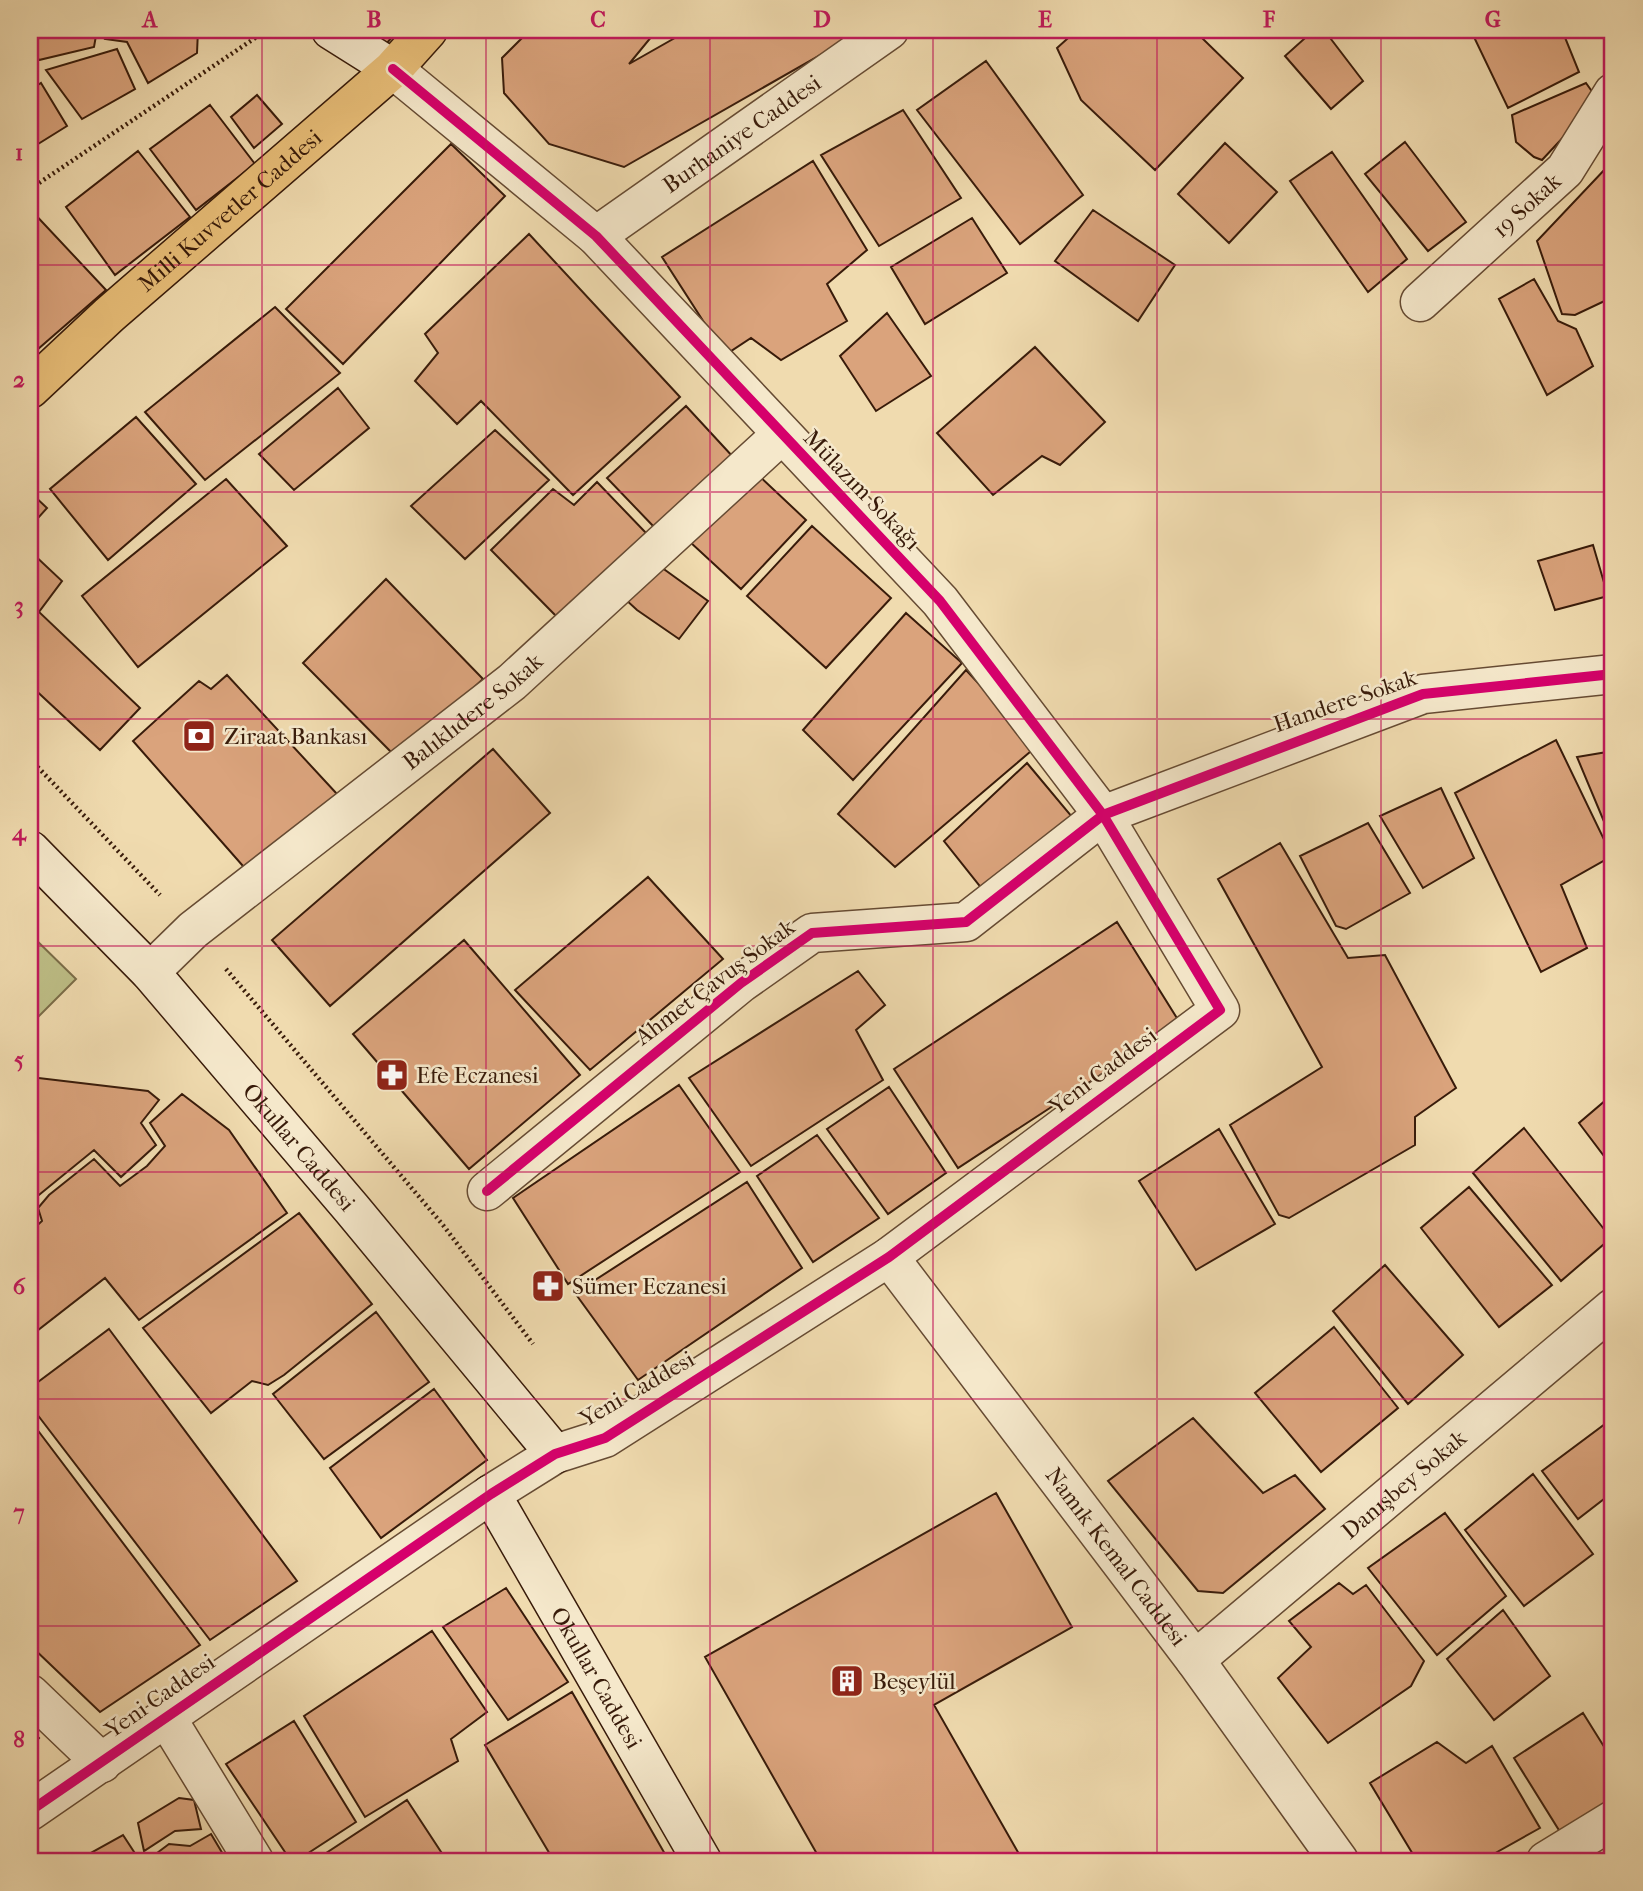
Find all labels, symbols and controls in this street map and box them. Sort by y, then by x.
text: A [141,6,159,33]
text: B [367,6,382,33]
text: C [590,6,606,33]
text: D [813,6,831,33]
text: E [1038,6,1052,33]
text: F [1262,6,1276,33]
text: G [1485,6,1501,33]
street label: Burhaniye Caddesi [657,69,826,198]
street label: Milli Kuvvetler Caddesi [133,124,327,297]
text: 1 [15,139,23,166]
street label: 19 Sokak [1487,166,1567,243]
text: 2 [13,366,25,393]
street label: Mülazım Sokağı [798,424,926,556]
text: 3 [14,592,24,619]
street label: Balıklıdere Sokak [397,647,549,775]
street label: Handere Sokak [1270,664,1421,738]
bank icon: Ziraat Bankası [180,717,218,755]
place label: Ziraat Bankası [224,723,367,750]
text: 4 [11,819,27,846]
street label: Ahmet Çavuş Sokak [629,913,801,1051]
street label: Yeni Caddesi [1043,1022,1162,1121]
text: 5 [14,1046,24,1073]
pharmacy icon: Efe Eczanesi [373,1056,411,1094]
place label: Efe Eczanesi [416,1062,539,1089]
street label: Okullar Caddesi [237,1078,361,1216]
pharmacy icon: Sümer Eczanesi [529,1267,567,1305]
text: 6 [13,1273,26,1300]
place label: Sümer Eczanesi [572,1273,727,1300]
street label: Yeni Caddesi [574,1345,699,1433]
street label: Danışbey Sokak [1336,1423,1473,1544]
street label: Namık Kemal Caddesi [1040,1462,1193,1651]
text: 7 [12,1499,25,1526]
street label: Okullar Caddesi [545,1602,648,1754]
street label: Yeni Caddesi [99,1648,220,1744]
building icon: Beşeylül [828,1662,866,1700]
place label: Beşeylül [872,1668,956,1695]
text: 8 [13,1726,25,1753]

